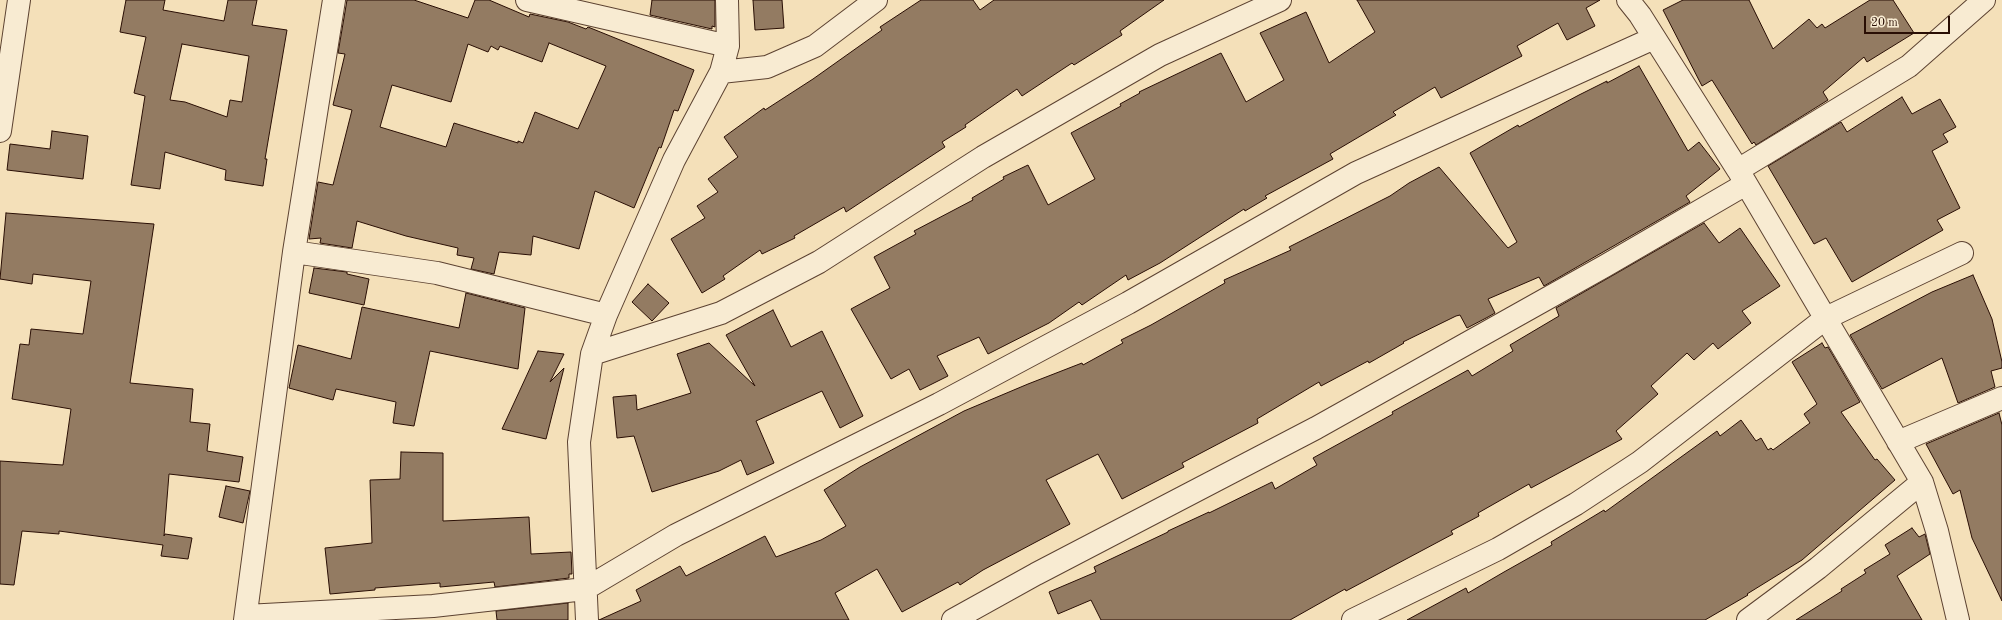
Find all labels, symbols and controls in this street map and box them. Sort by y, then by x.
scale bar [1866,8,1952,34]
text: 20 m [1871,17,1898,29]

